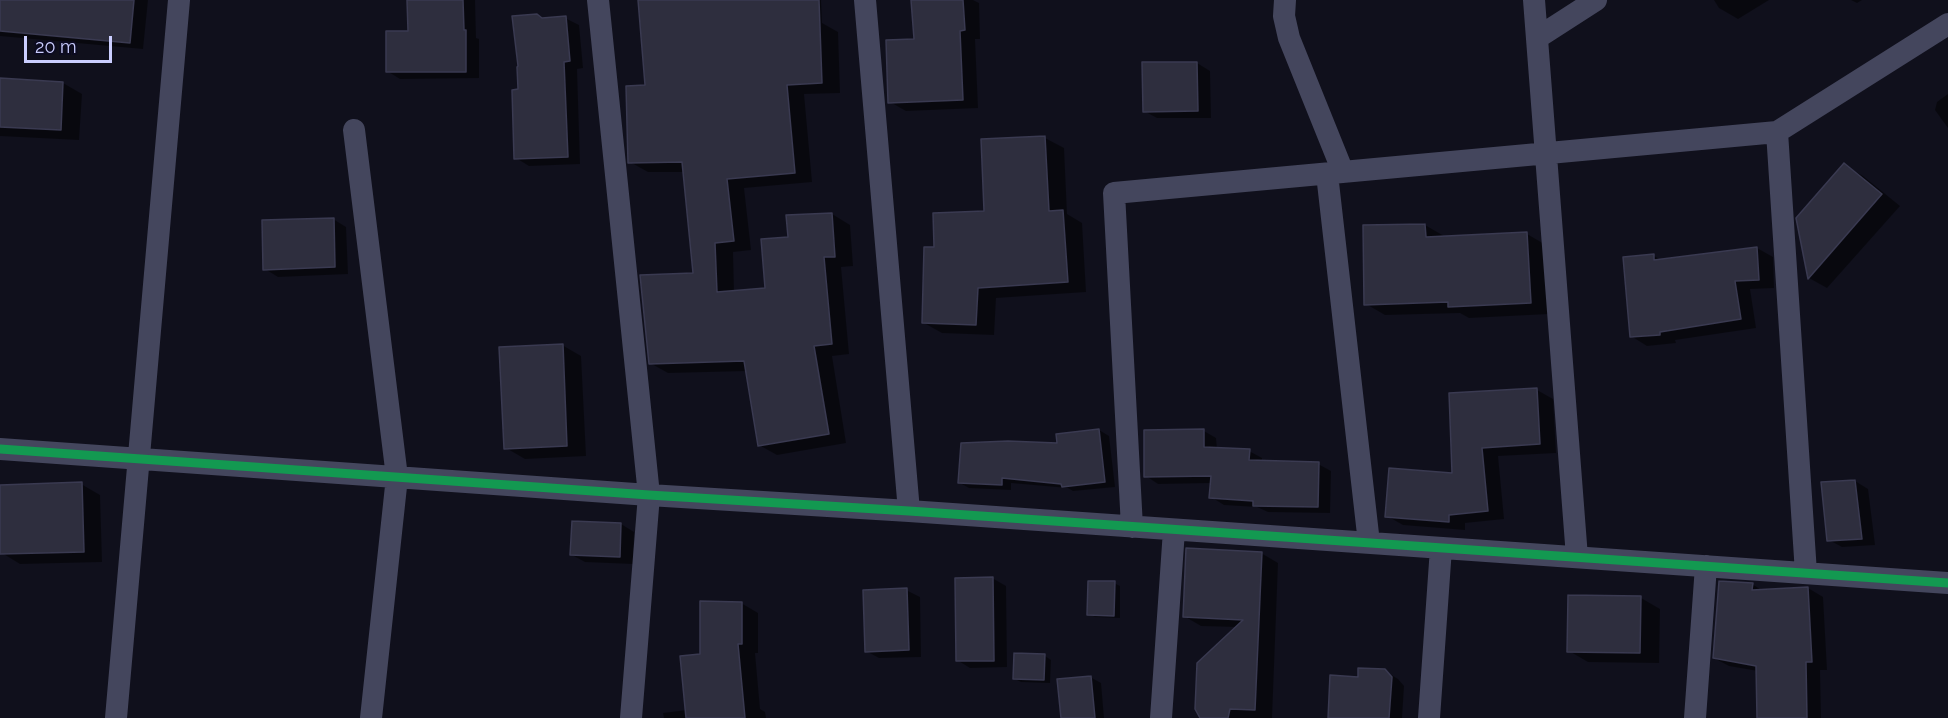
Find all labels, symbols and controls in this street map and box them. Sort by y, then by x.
scale bar [27,24,116,62]
text: 20 m [35,36,77,57]

